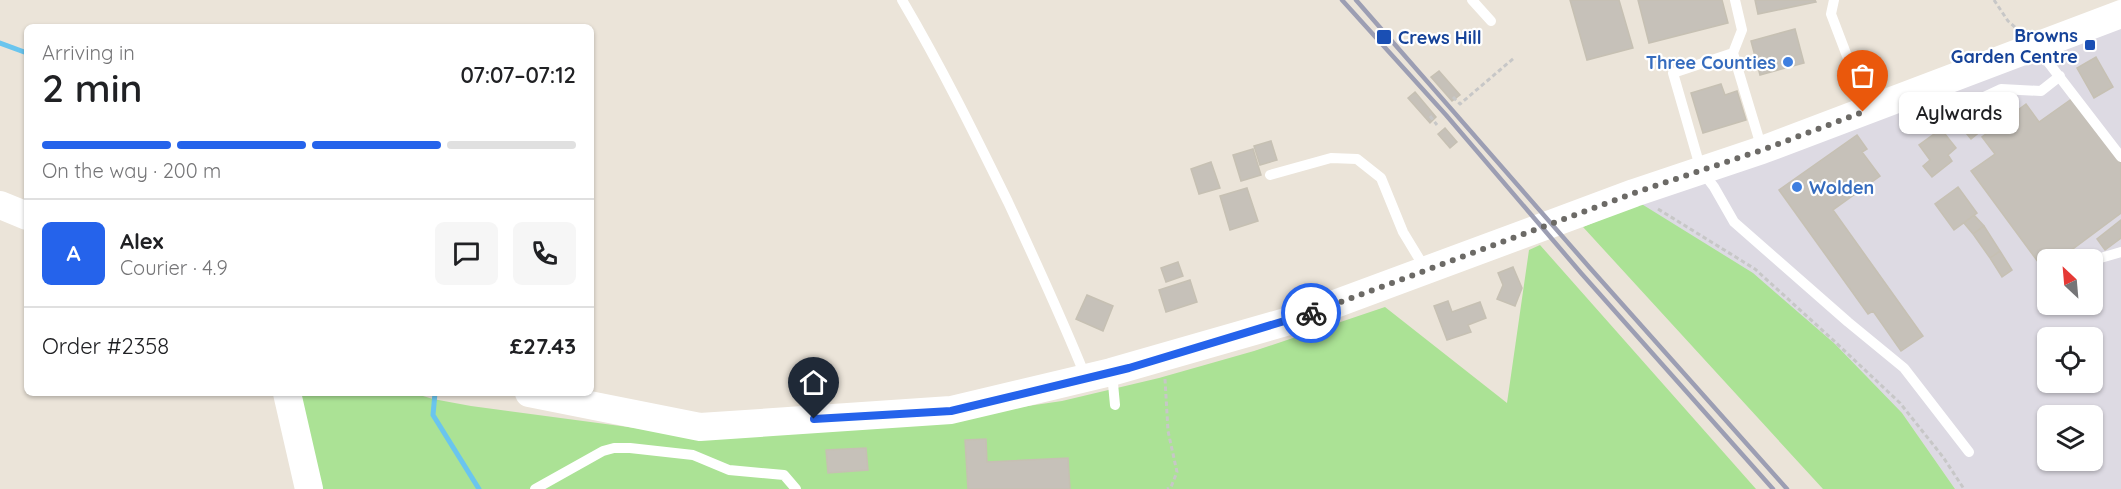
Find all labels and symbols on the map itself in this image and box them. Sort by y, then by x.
place label: Browns Garden Centre [1951,24,2078,68]
place label: Crews Hill [1398,26,1482,49]
marker: Crews Hill [1375,28,1393,46]
marker: Browns Garden Centre [2083,38,2097,52]
pin [1837,50,1888,112]
place label: Three Counties [1646,51,1776,74]
marker: Three Counties [1781,55,1795,69]
callout: Aylwards [1899,91,2019,133]
place label: Wolden [1809,176,1874,199]
marker: Wolden [1790,180,1804,194]
north arrow [2037,249,2103,315]
courier [1281,283,1341,343]
pin [788,357,839,419]

